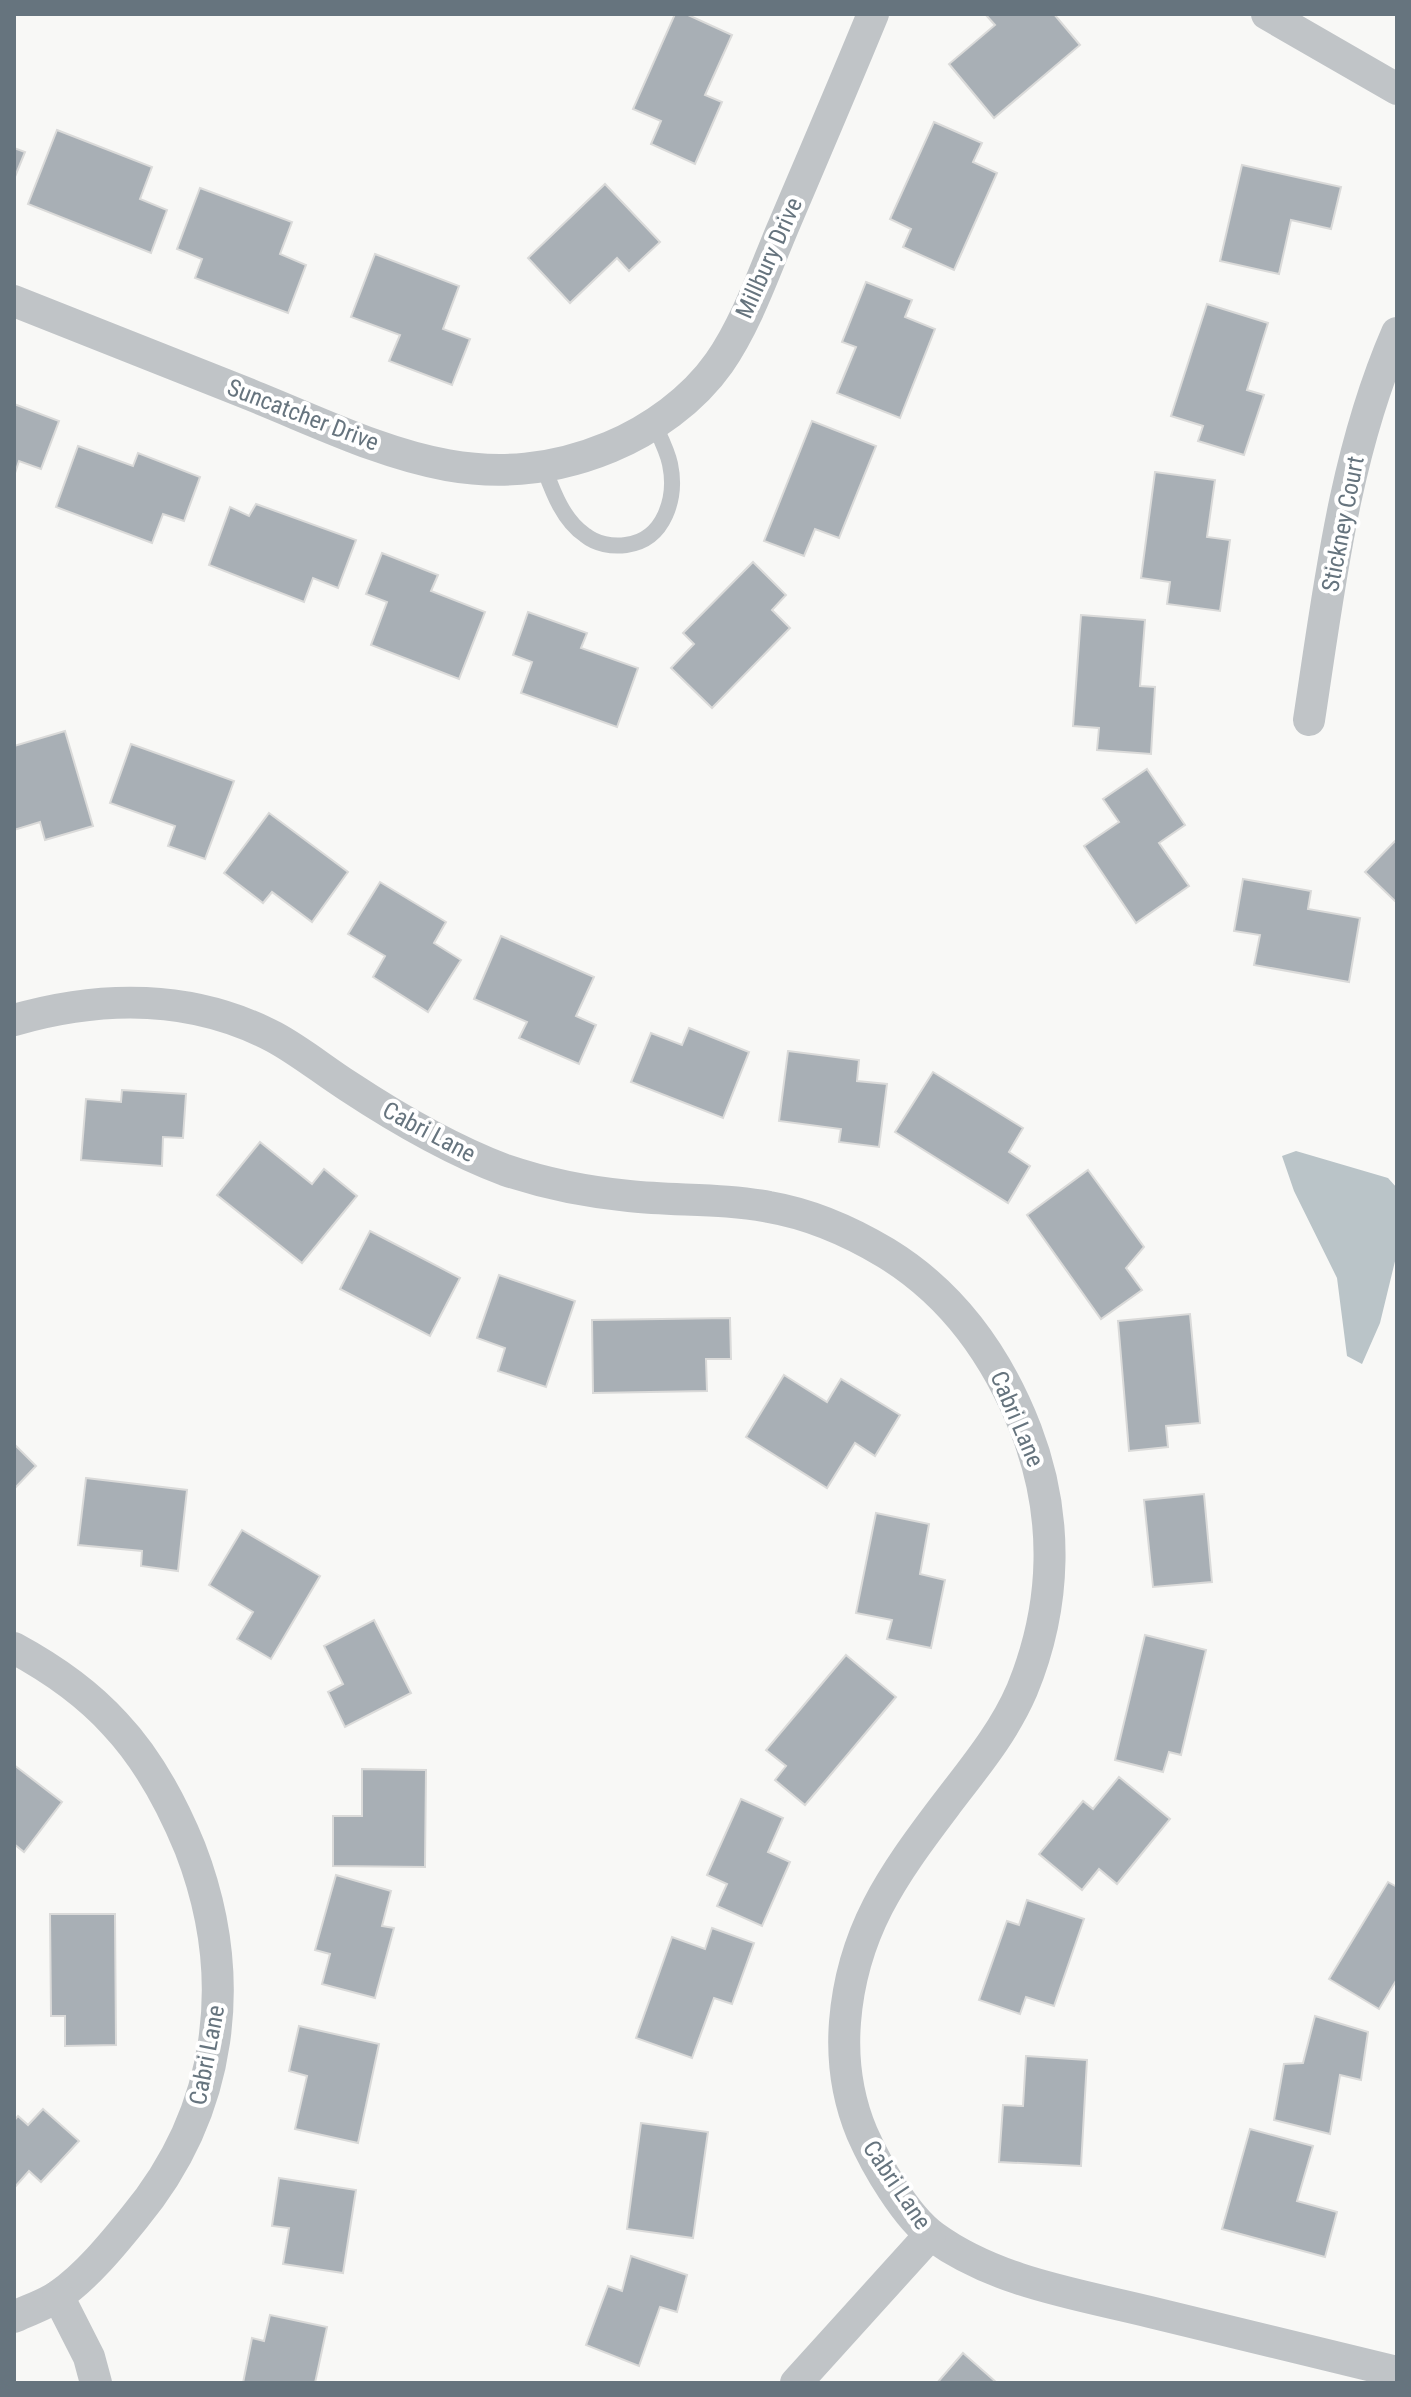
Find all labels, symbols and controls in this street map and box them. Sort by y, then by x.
street label: Millbury Drive [730,193,808,323]
street label: Suncatcher Drive [223,373,383,457]
street label: Stickney Court [1316,454,1370,594]
street label: Cabri Lane [378,1096,480,1168]
street label: Cabri Lane [984,1367,1050,1471]
street label: Cabri Lane [184,2003,230,2107]
street label: Cabri Lane [857,2135,937,2235]

